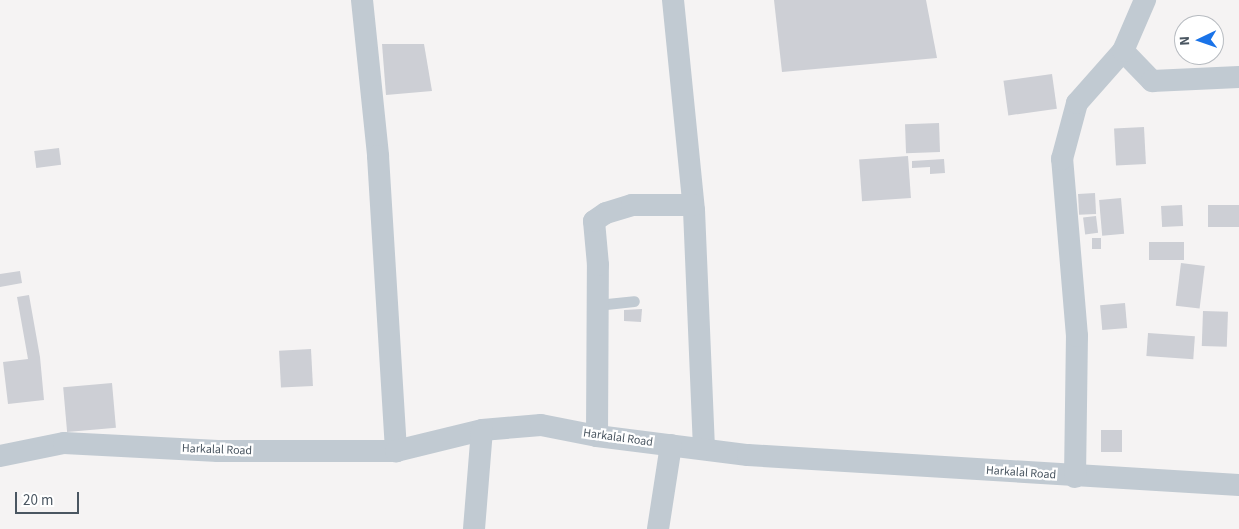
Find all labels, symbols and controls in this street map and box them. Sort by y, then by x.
north arrow [1174,15,1224,65]
text: N [1175,36,1195,46]
street label: Harkalal Road [582,426,654,450]
street label: Harkalal Road [182,442,252,458]
street label: Harkalal Road [985,463,1057,483]
scale bar [18,482,81,514]
text: 20 m [23,490,53,511]

